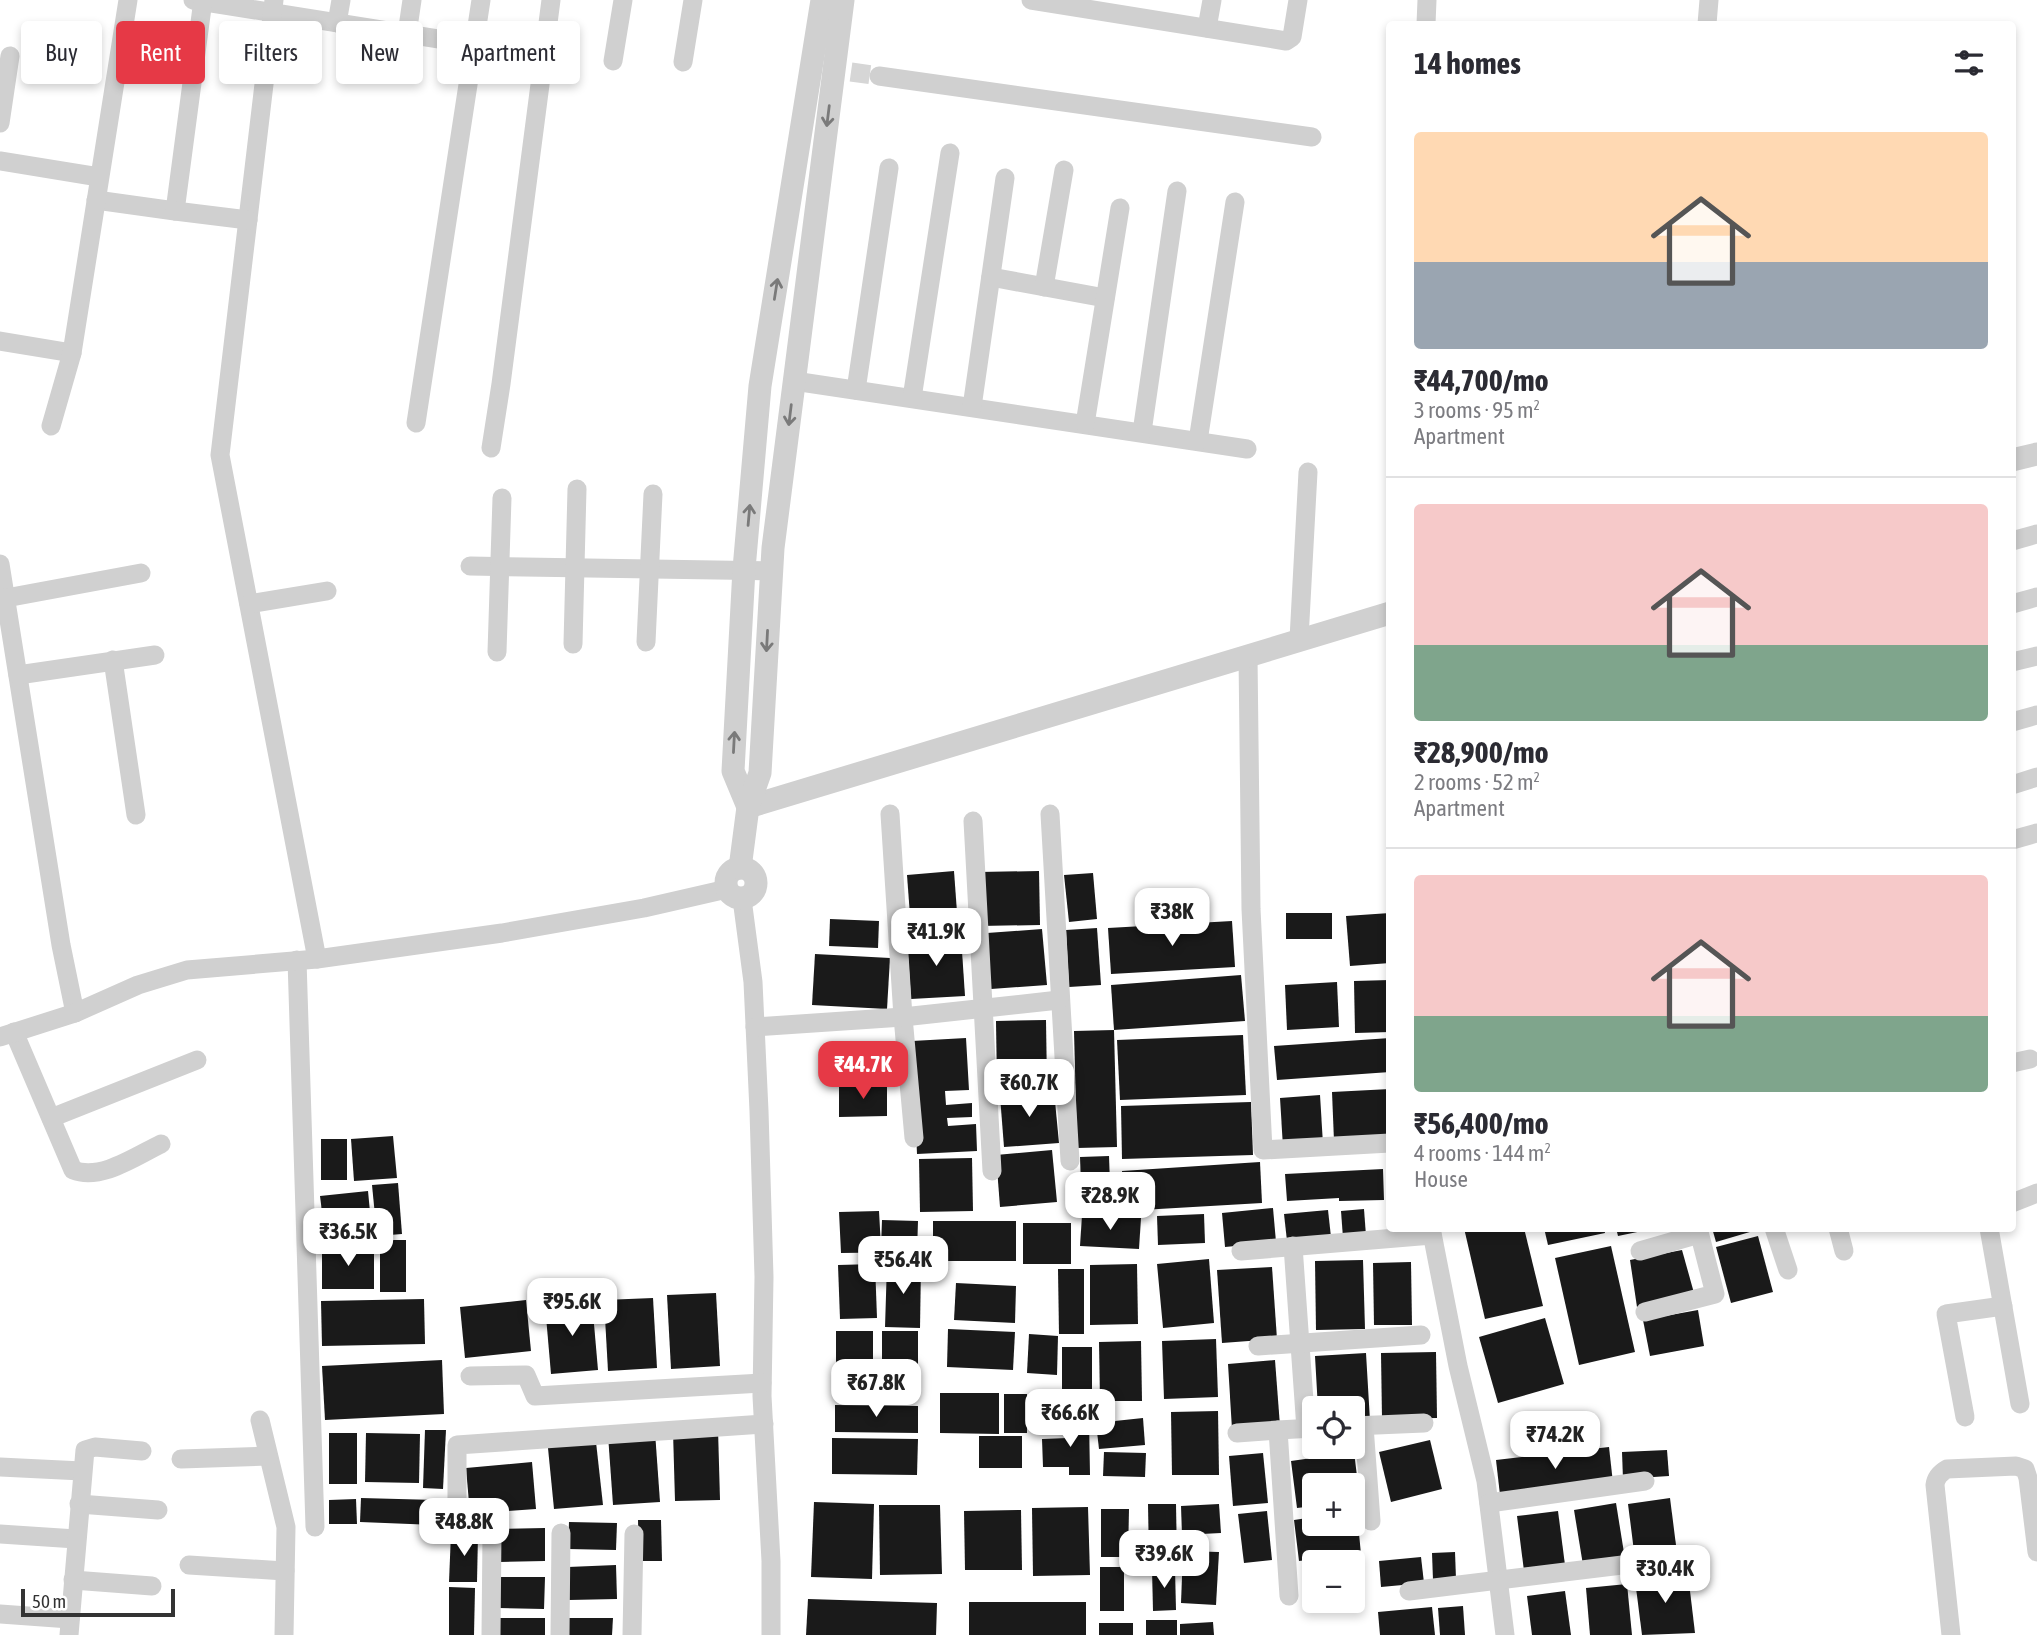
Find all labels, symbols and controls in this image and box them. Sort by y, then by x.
chip: Buy [21,21,102,84]
chip: Rent [116,21,205,84]
chip: Filters [219,21,322,84]
chip: New [336,21,423,84]
chip: Apartment [437,21,580,84]
icon: filters [1950,44,1988,82]
text: 14 homes [1414,46,1521,80]
one-way arrow [821,104,834,127]
icon: home [1638,178,1764,304]
one-way arrow [770,279,783,301]
text: ₹44,700/mo [1414,363,1549,397]
text: 3 rooms · 95 m² [1414,397,1540,423]
one-way arrow [784,403,797,426]
text: Apartment [1414,423,1505,449]
one-way arrow [743,504,756,527]
icon: home [1638,550,1764,676]
one-way arrow [761,629,774,652]
one-way arrow [728,731,741,754]
text: ₹28,900/mo [1414,735,1549,769]
text: 2 rooms · 52 m² [1414,769,1540,795]
text: Apartment [1414,795,1505,821]
pin: ₹38K [1131,888,1213,948]
text: ₹38K [1151,898,1193,924]
pin: ₹41.9K [879,908,993,968]
text: ₹41.9K [907,918,965,944]
icon: home [1638,921,1764,1047]
pin: ₹44.7K [806,1042,920,1101]
text: ₹44.7K [834,1051,892,1077]
pin: ₹60.7K [972,1060,1086,1119]
text: ₹60.7K [1000,1069,1058,1095]
text: ₹56,400/mo [1414,1106,1549,1140]
text: 4 rooms · 144 m² [1414,1140,1551,1166]
text: House [1414,1166,1468,1192]
pin: ₹28.9K [1053,1172,1167,1232]
text: ₹28.9K [1081,1182,1139,1208]
pin: ₹36.5K [291,1208,405,1268]
text: ₹36.5K [319,1218,377,1244]
pin: ₹56.4K [846,1236,960,1296]
text: ₹56.4K [874,1246,932,1272]
pin: ₹95.6K [515,1278,629,1338]
text: ₹95.6K [543,1288,601,1314]
pin: ₹67.8K [819,1360,933,1419]
text: ₹67.8K [847,1369,905,1395]
pin: ₹66.6K [1013,1390,1127,1449]
map controls [1302,1396,1365,1613]
button: locate [1302,1396,1365,1459]
text: ₹66.6K [1041,1399,1099,1425]
pin: ₹74.2K [1498,1412,1612,1471]
text: ₹74.2K [1526,1421,1584,1447]
button: + [1302,1473,1365,1536]
pin: ₹48.8K [407,1498,521,1558]
text: ₹48.8K [435,1508,493,1534]
pin: ₹39.6K [1107,1530,1221,1590]
text: ₹39.6K [1135,1540,1193,1566]
pin: ₹30.4K [1608,1546,1722,1605]
button: − [1302,1550,1365,1613]
text: ₹30.4K [1636,1555,1694,1581]
scale bar [21,1586,175,1618]
text: 50 m [32,1590,66,1612]

